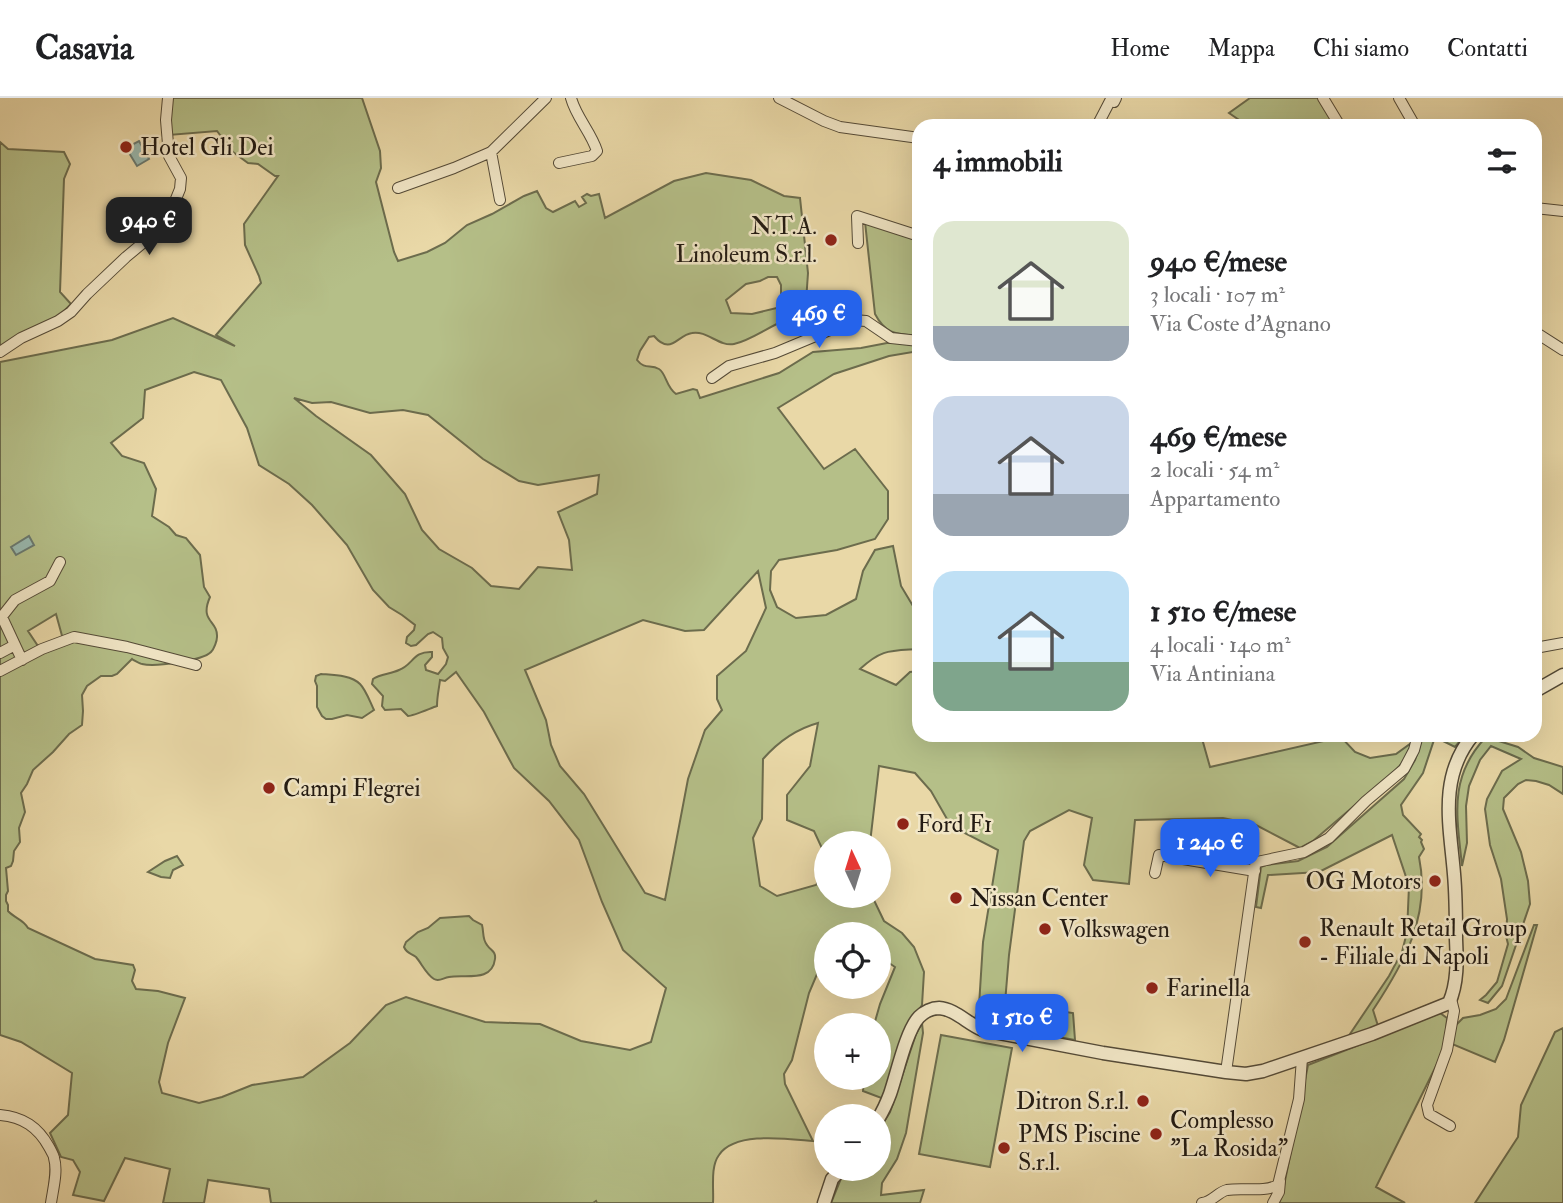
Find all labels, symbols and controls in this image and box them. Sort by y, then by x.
text: Casavia [35,28,134,69]
text: Home [1110,33,1170,64]
text: Mappa [1208,33,1275,64]
text: Chi siamo [1313,33,1409,64]
text: Contatti [1447,33,1528,64]
place label: Hotel Gli Dei [140,132,274,163]
marker: Hotel Gli Dei [118,139,134,155]
icon: filters [1483,142,1521,180]
text: 4 immobili [933,143,1063,180]
pin: 940 € [100,198,198,257]
text: 940 € [122,205,176,234]
place label: N.T.A. Linoleum S.r.l. [675,211,817,270]
marker: N.T.A. Linoleum S.r.l. [823,232,839,248]
text: 940 €/mese [1150,243,1287,280]
icon: home [989,249,1073,333]
text: 3 locali · 107 m² [1150,280,1285,309]
pin: 469 € [770,290,868,350]
text: 469 € [792,298,846,327]
text: Via Coste d'Agnano [1150,309,1331,338]
text: 469 €/mese [1150,418,1287,455]
icon: home [989,424,1073,508]
text: 2 locali · 54 m² [1150,455,1279,484]
text: Appartamento [1150,484,1280,513]
text: 1 510 €/mese [1150,593,1296,630]
icon: home [989,599,1073,683]
text: 4 locali · 140 m² [1150,630,1291,659]
text: Via Antiniana [1150,659,1275,688]
place label: Campi Flegrei [283,773,421,804]
marker: Campi Flegrei [261,780,277,796]
place label: Ford F1 [917,809,992,840]
marker: Ford F1 [895,816,911,832]
pin: 1 240 € [1145,820,1275,879]
text: 1 240 € [1176,827,1244,856]
north arrow [814,831,891,908]
map controls [814,831,891,1181]
place label: OG Motors [1306,866,1421,897]
marker: OG Motors [1427,873,1443,889]
place label: Nissan Center [970,883,1108,914]
marker: Nissan Center [948,890,964,906]
place label: Renault Retail Group - Filiale di Napoli [1319,913,1527,972]
place label: Volkswagen [1059,914,1170,945]
marker: Volkswagen [1037,921,1053,937]
button: locate [814,922,891,999]
marker: Renault Retail Group - Filiale di Napoli [1297,934,1313,950]
place label: Farinella [1166,973,1251,1004]
marker: Farinella [1144,980,1160,996]
pin: 1 510 € [957,995,1087,1054]
text: 1 510 € [991,1002,1053,1031]
button: + [814,1013,891,1090]
place label: Ditron S.r.l. [1016,1086,1129,1117]
marker: Ditron S.r.l. [1135,1093,1151,1109]
button: − [814,1104,891,1181]
place label: Complesso "La Rosida" [1170,1105,1289,1164]
place label: PMS Piscine S.r.l. [1018,1119,1141,1178]
marker: Complesso "La Rosida" [1148,1126,1164,1142]
marker: PMS Piscine S.r.l. [996,1140,1012,1156]

